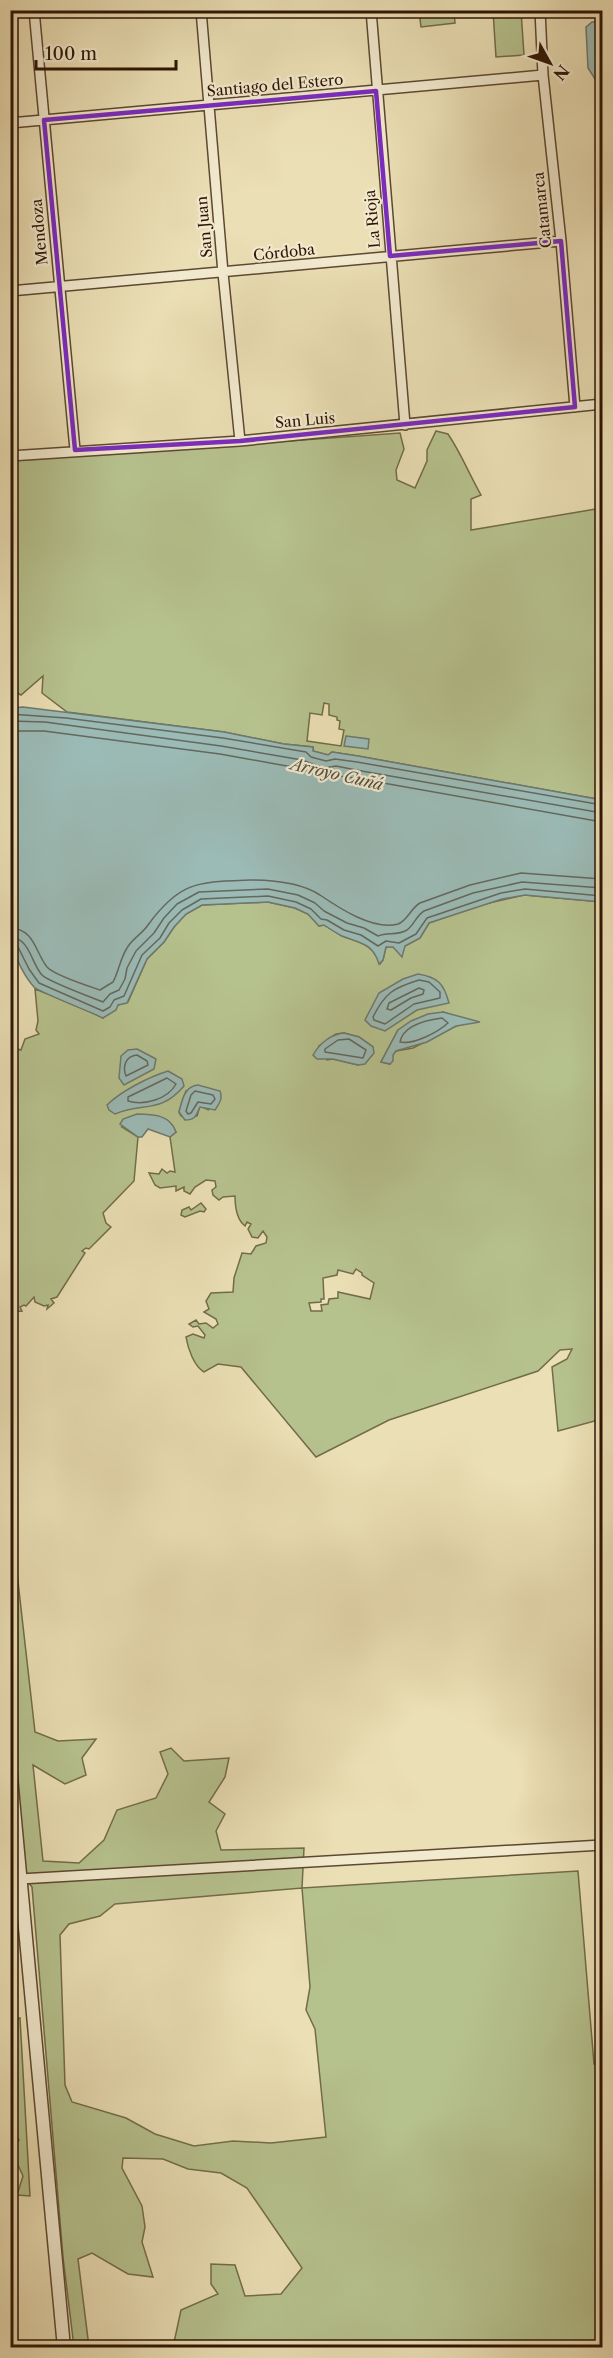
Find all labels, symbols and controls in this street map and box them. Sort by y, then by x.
scale bar [36,33,176,71]
north arrow [520,33,580,93]
text: 100 m [45,43,97,65]
text: N [549,61,574,84]
street label: Santiago del Estero [206,70,344,100]
street label: Catamarca [529,171,555,249]
street label: La Rioja [360,189,384,249]
street label: San Juan [192,195,216,259]
street label: Mendoza [27,198,51,266]
street label: Córdoba [252,239,316,265]
street label: San Luis [274,408,336,432]
water label: Arroyo Cuñá [286,753,386,794]

